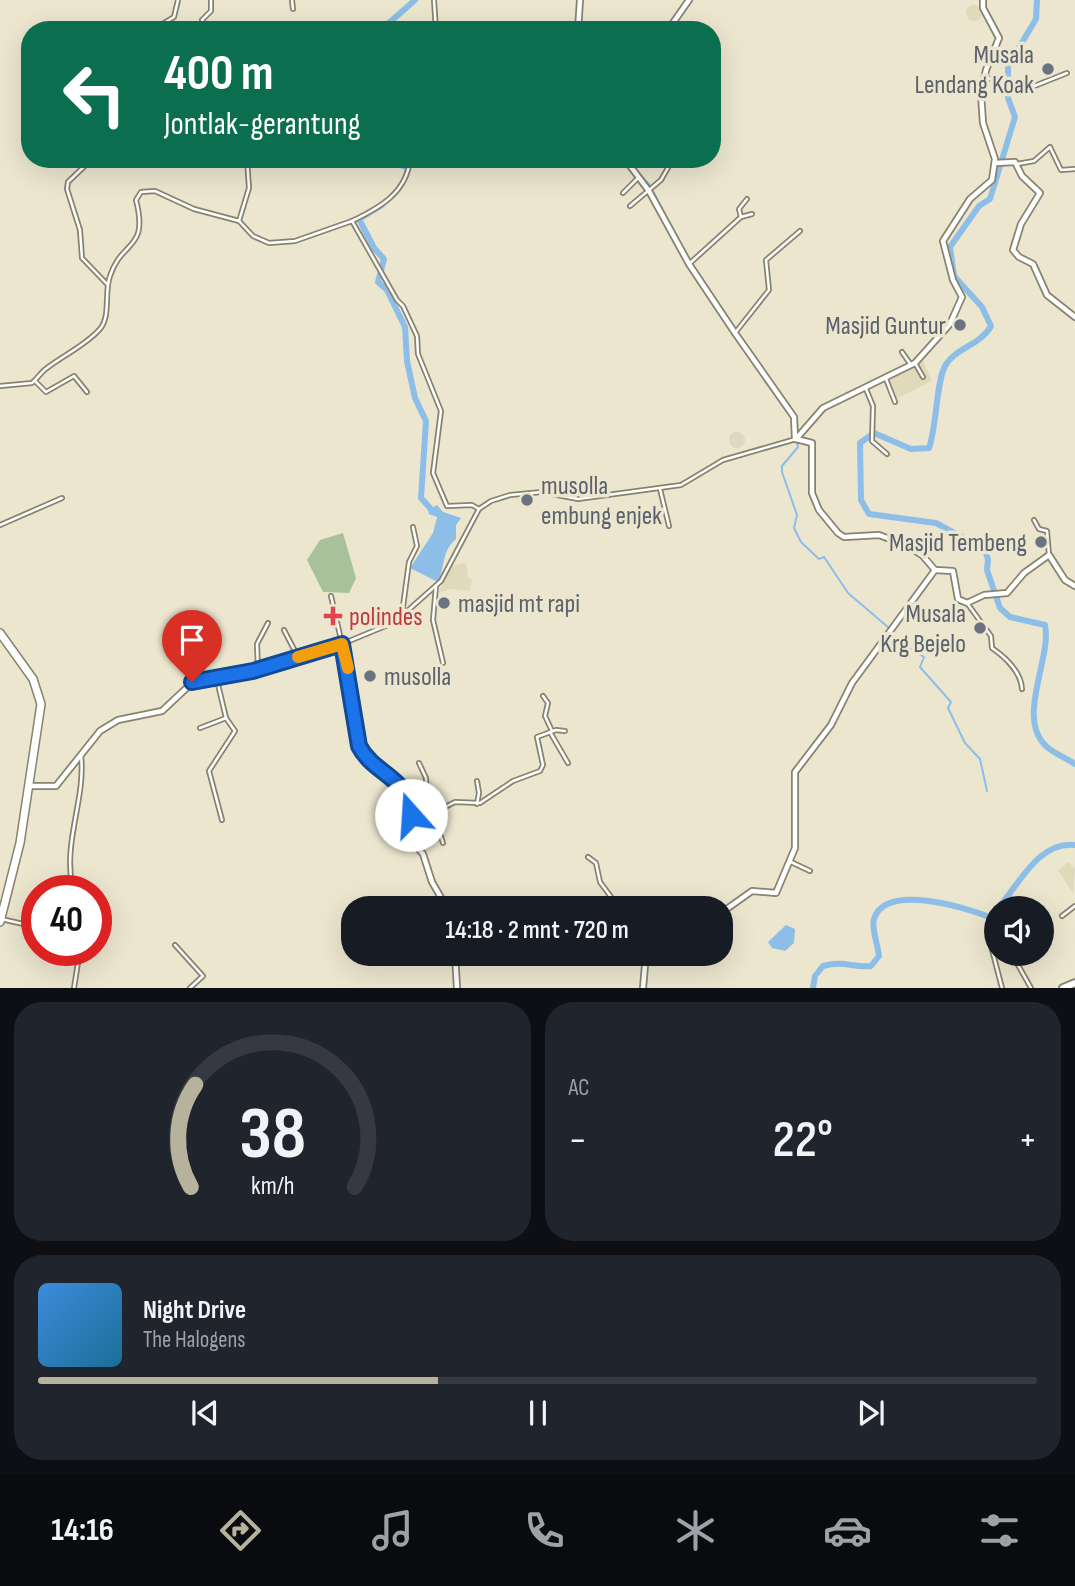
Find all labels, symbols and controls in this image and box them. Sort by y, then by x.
place label: Musala Lendang Koak [915,40,1034,101]
text: 400 m [164,45,274,104]
icon: left [49,49,140,140]
marker: Musala Lendang Koak [1040,61,1056,77]
text: Jontlak-gerantung [164,105,360,144]
place label: Masjid Guntur [825,311,947,342]
marker: Masjid Guntur [952,317,968,333]
place label: musolla embung enjek [541,471,662,532]
marker: musolla embung enjek [519,492,535,508]
place label: Masjid Tembeng [889,528,1027,559]
marker: Masjid Tembeng [1033,534,1049,550]
place label: masjid mt rapi [458,589,580,620]
marker: masjid mt rapi [436,595,452,611]
place label: Musala Krg Bejelo [880,599,966,660]
place label: polindes [349,602,423,633]
marker: polindes [323,606,343,626]
pin [162,610,222,682]
marker: Musala Krg Bejelo [972,620,988,636]
icon: arrive [173,621,211,659]
place label: musolla [384,662,451,693]
marker: musolla [362,668,378,684]
position arrow [374,778,448,852]
speed limit sign: 40 [21,875,112,966]
map controls [984,896,1054,966]
button: sound [984,896,1054,966]
text: 14:18 · 2 mnt · 720 m [445,915,629,946]
text: AC [569,1074,589,1102]
text: 38 [239,1092,306,1180]
text: 22° [773,1109,833,1172]
text: − [569,1118,587,1163]
text: + [1018,1118,1037,1163]
text: km/h [251,1171,294,1202]
text: Night Drive [143,1295,246,1326]
text: The Halogens [143,1326,246,1354]
icon: previous [186,1394,224,1432]
icon: pause [519,1394,557,1432]
icon: next [852,1394,890,1432]
icon: directions [216,1506,265,1555]
icon: music [368,1506,417,1555]
icon: phone [520,1506,569,1555]
icon: climate [671,1506,720,1555]
icon: car [823,1506,872,1555]
icon: filters [975,1506,1024,1555]
text: 14:16 [51,1511,114,1550]

